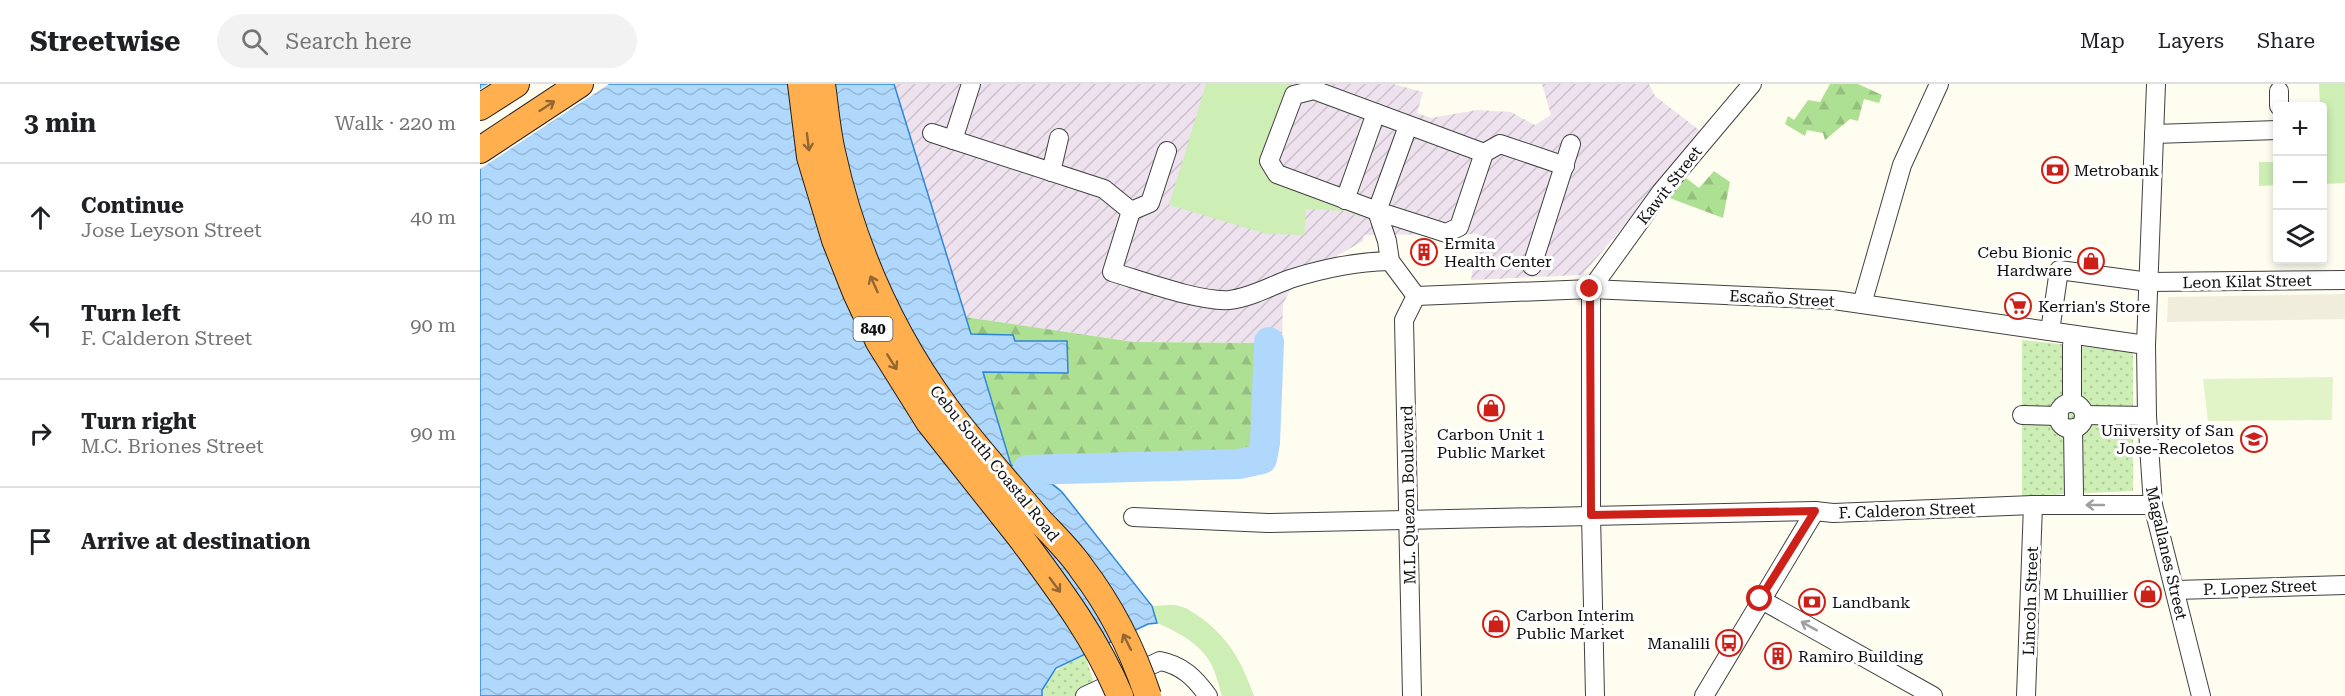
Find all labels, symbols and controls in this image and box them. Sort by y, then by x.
search box [217,14,637,68]
text: Streetwise [30,25,181,58]
icon: search [238,25,271,58]
text: Search here [286,29,412,54]
text: Map [2080,29,2125,53]
text: Layers [2158,29,2224,53]
text: Share [2257,29,2315,53]
one-way arrow [538,100,555,112]
map controls [2273,102,2327,264]
button: + [2273,102,2327,156]
text: 3 min [24,108,96,138]
text: Walk · 220 m [335,111,456,135]
one-way arrow [803,132,814,151]
street label: Kawit Street [1633,142,1706,228]
bank icon: Metrobank [2040,155,2070,185]
button: − [2273,156,2327,210]
place label: Metrobank [2074,161,2159,180]
text: Continue [81,193,184,218]
icon: ahead [24,201,57,234]
text: 40 m [410,205,456,229]
button: layers [2273,210,2327,264]
text: Jose Leyson Street [81,218,262,242]
place label: Ermita Health Center [1444,234,1552,271]
building icon: Ermita Health Center [1409,237,1439,267]
place label: Cebu Bionic Hardware [1977,243,2072,280]
shop icon: Cebu Bionic Hardware [2076,246,2106,276]
street label: Leon Kilat Street [2182,271,2312,292]
one-way arrow [868,275,880,293]
route end [1576,275,1602,301]
street label: Escaño Street [1729,286,1835,311]
supermarket icon: Kerrian's Store [2003,291,2033,321]
place label: Kerrian's Store [2038,297,2150,316]
text: Turn left [81,301,181,326]
icon: left [24,309,57,342]
text: 90 m [410,313,456,337]
road number: 840 [854,317,892,341]
text: F. Calderon Street [81,326,252,350]
one-way arrow [886,353,898,370]
street label: Cebu South Coastal Road [926,381,1063,545]
shop icon: Carbon Unit 1 Public Market [1476,393,1506,423]
street label: M.L. Quezon Boulevard [1397,405,1420,585]
text: Turn right [81,409,196,434]
icon: right [24,417,57,450]
text: 90 m [410,421,456,445]
place label: University of San Jose-Recoletos [2100,421,2234,458]
school or university icon: University of San Jose-Recoletos [2239,424,2269,454]
place label: Carbon Unit 1 Public Market [1437,425,1545,462]
text: M.C. Briones Street [81,434,264,458]
street label: Magallanes Street [2142,484,2191,622]
street label: F. Calderon Street [1838,499,1976,522]
one-way arrow [2085,499,2105,511]
icon: arrive [24,525,57,558]
text: Arrive at destination [81,529,310,554]
street label: Lincoln Street [2019,546,2042,656]
street label: P. Lopez Street [2203,576,2317,599]
one-way arrow [1049,577,1062,593]
shop icon: M Lhuillier [2133,579,2163,609]
route start [1746,585,1772,611]
place label: M Lhuillier [2043,585,2128,604]
bank icon: Landbank [1797,587,1827,617]
place label: Landbank [1832,593,1910,612]
place label: Carbon Interim Public Market [1516,606,1635,643]
shop icon: Carbon Interim Public Market [1481,609,1511,639]
one-way arrow [1800,620,1818,631]
bus stop icon: Manalili [1714,628,1744,658]
one-way arrow [1120,633,1132,651]
place label: Manalili [1647,634,1710,653]
building icon: Ramiro Building [1763,641,1793,671]
place label: Ramiro Building [1798,647,1924,666]

